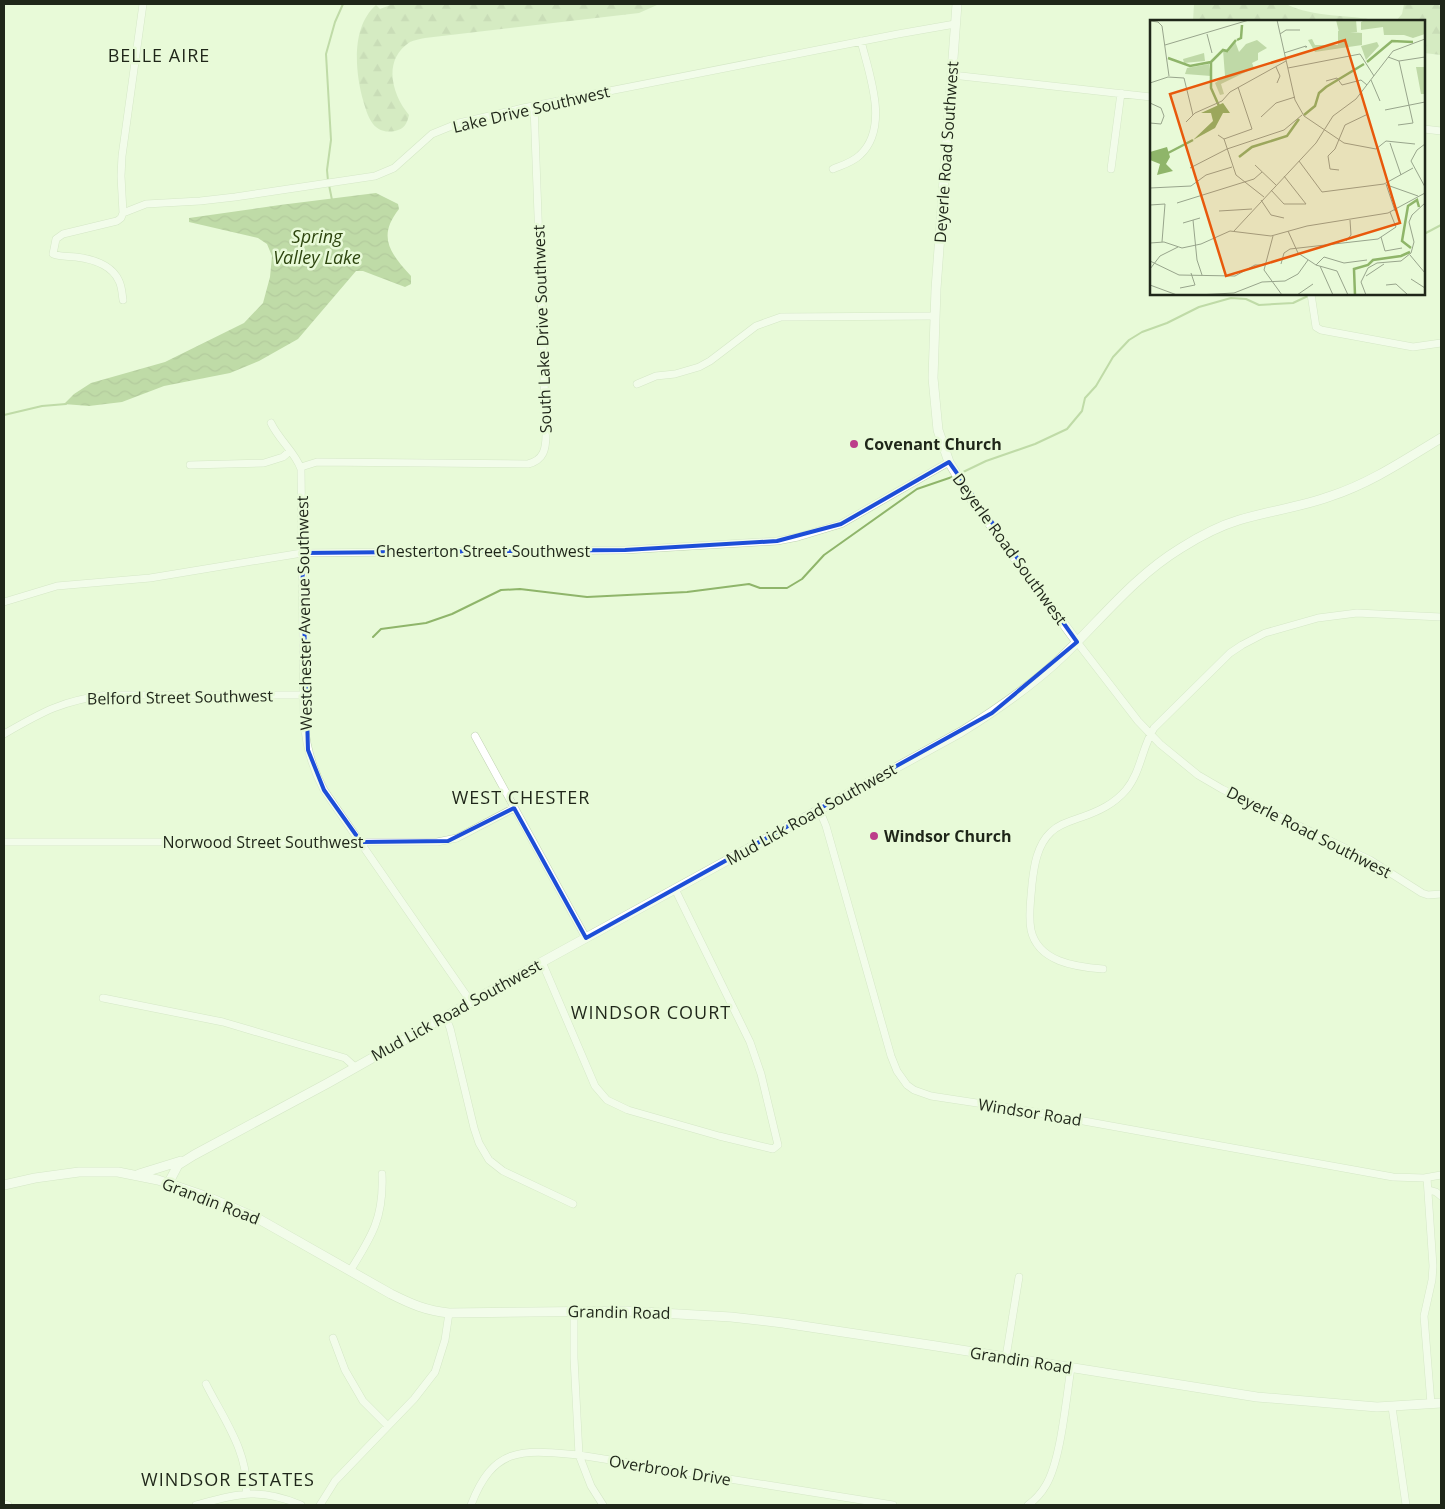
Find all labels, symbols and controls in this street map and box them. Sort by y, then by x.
inset map [1150,20,1425,295]
district label: BELLE AIRE [108,43,210,67]
street label: Deyerle Road Southwest [929,60,963,244]
street label: Lake Drive Southwest [450,80,612,138]
water label: Spring Valley Lake [273,224,361,269]
street label: South Lake Drive Southwest [527,224,557,434]
place label: Covenant Church [864,433,1002,455]
marker: Covenant Church [848,438,860,450]
street label: Deyerle Road Southwest [948,469,1073,629]
street label: Westchester Avenue Southwest [291,495,317,731]
street label: Chesterton Street Southwest [376,540,590,562]
street label: Belford Street Southwest [87,684,274,710]
street label: Mud Lick Road Southwest [722,758,900,870]
street label: Deyerle Road Southwest [1223,781,1395,883]
district label: WEST CHESTER [452,785,590,809]
place label: Windsor Church [884,825,1012,847]
marker: Windsor Church [868,830,880,842]
street label: Norwood Street Southwest [162,831,364,853]
street label: Mud Lick Road Southwest [367,954,545,1066]
district label: WINDSOR COURT [571,1000,731,1024]
street label: Windsor Road [977,1093,1083,1131]
street label: Grandin Road [159,1172,263,1230]
street label: Grandin Road [567,1300,671,1324]
street label: Grandin Road [968,1341,1074,1379]
street label: Overbrook Drive [607,1449,733,1491]
district label: WINDSOR ESTATES [141,1467,315,1491]

